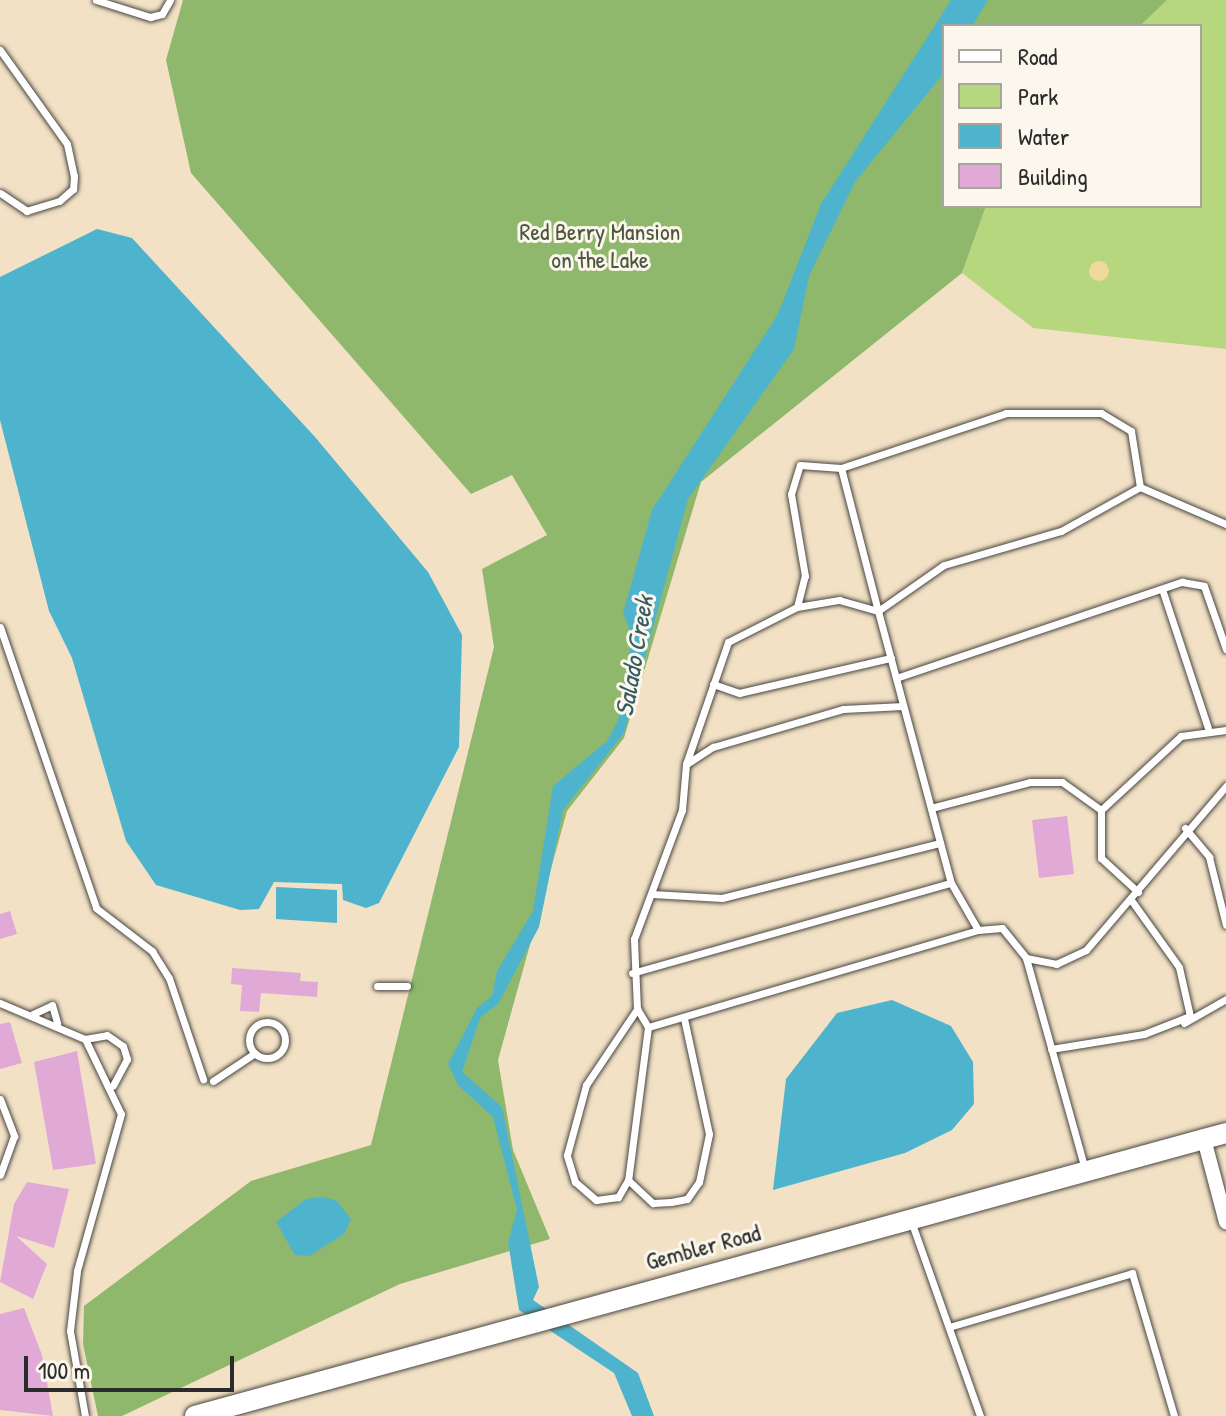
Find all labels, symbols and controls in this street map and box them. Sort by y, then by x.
legend [942,24,1202,208]
text: Road [1018,40,1057,72]
text: Park [1018,80,1058,112]
text: Water [1018,120,1069,152]
text: Building [1018,160,1088,192]
park label: Red Berry Mansion on the Lake [520,218,680,274]
water label: Salado Creek [608,593,660,719]
street label: Gembler Road [643,1218,763,1276]
scale bar [28,1340,238,1390]
text: 100 m [38,1354,90,1386]

